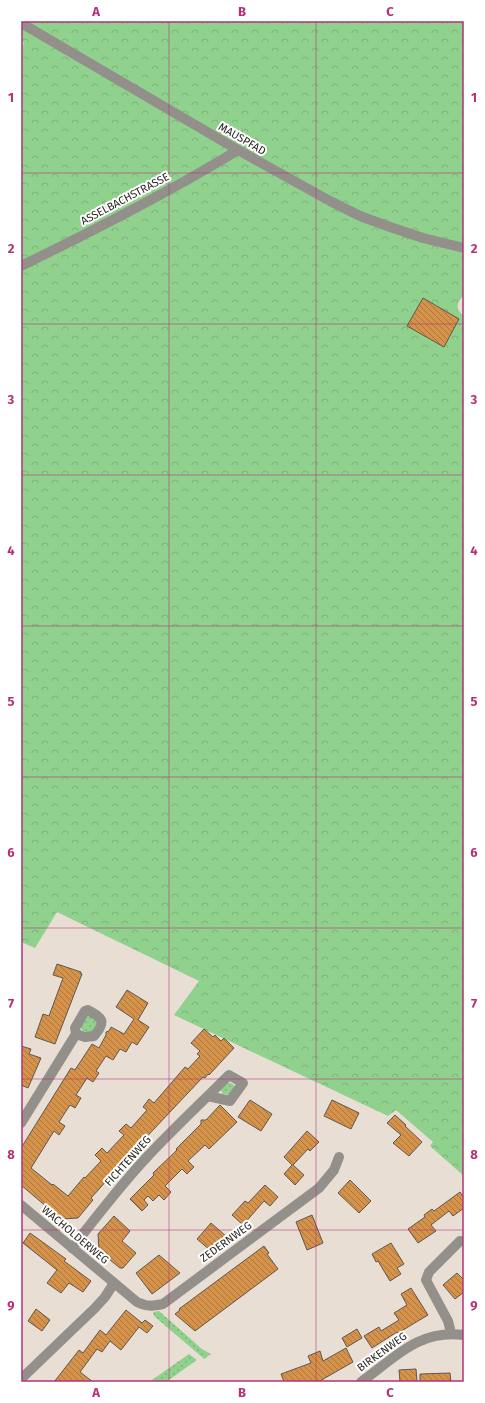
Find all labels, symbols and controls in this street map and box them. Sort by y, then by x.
text: A [91,4,100,19]
text: B [238,4,246,19]
text: C [386,4,394,19]
text: 1 [8,90,14,105]
text: 1 [471,90,477,105]
street label: MAUSPFAD [216,120,268,158]
street label: ASSELBACHSTRASSE [79,170,171,228]
text: 2 [8,241,15,256]
text: 2 [471,241,478,256]
text: 3 [7,392,15,407]
text: 3 [470,392,478,407]
text: 4 [7,543,15,558]
text: 4 [470,543,478,558]
text: 5 [8,694,15,709]
text: 5 [471,694,478,709]
text: 6 [7,845,15,860]
text: 6 [470,845,478,860]
text: 7 [8,996,14,1011]
text: 7 [471,996,477,1011]
street label: FICHTENWEG [102,1133,154,1189]
text: 8 [7,1147,15,1162]
text: 8 [470,1147,478,1162]
street label: WACHOLDERWEG [39,1203,111,1267]
street label: ZEDERNWEG [198,1219,254,1265]
text: 9 [7,1298,15,1313]
text: 9 [470,1298,478,1313]
street label: BIRKENWEG [355,1330,409,1374]
text: A [91,1385,100,1400]
text: B [238,1385,246,1400]
text: C [386,1385,394,1400]

